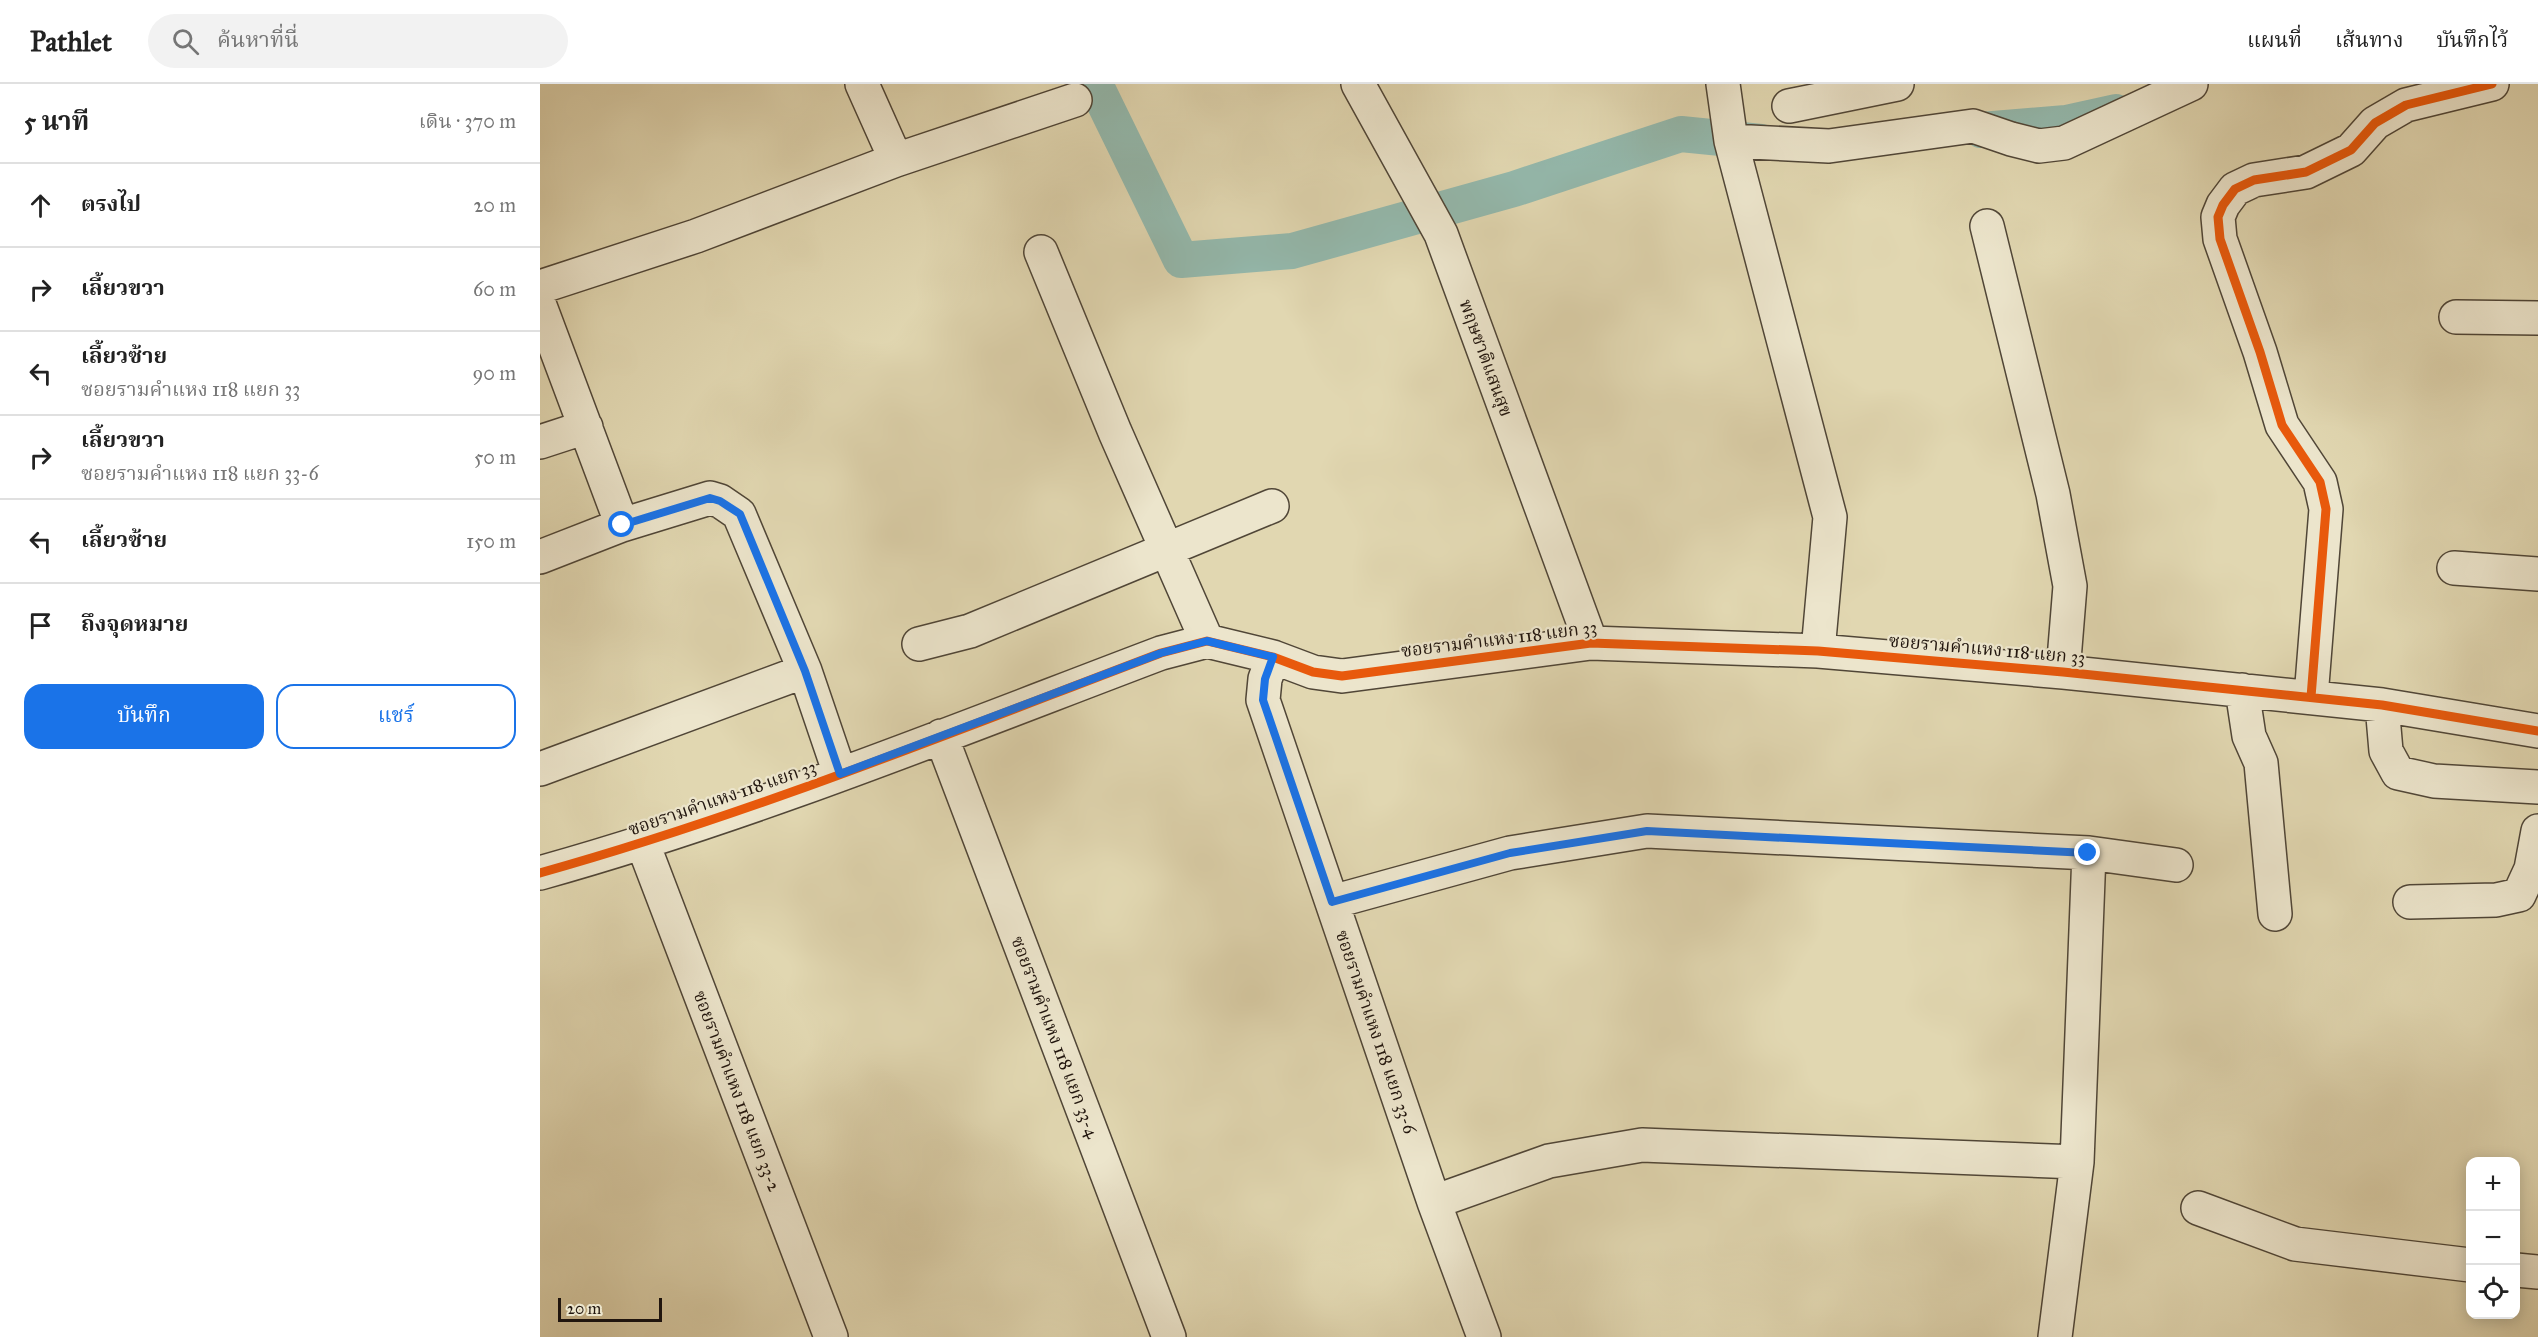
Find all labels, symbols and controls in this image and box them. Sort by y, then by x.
search box [148,14,568,68]
text: Pathlet [30,24,112,59]
icon: search [169,25,202,58]
text: ค้นหาที่นี่ [217,26,299,53]
text: แผนที่ [2247,27,2302,53]
text: เส้นทาง [2335,27,2403,53]
text: บันทึกไว้ [2436,27,2508,53]
text: 5 นาที [24,105,89,137]
text: เดิน · 370 m [419,109,516,133]
icon: ahead [24,189,57,222]
text: ตรงไป [81,190,141,217]
text: 20 m [473,193,516,217]
icon: right [24,273,57,306]
text: เลี้ยวขวา [81,274,165,301]
text: 60 m [473,277,516,301]
street label: พฤษชาติแสนสุข [1454,296,1517,420]
text: เลี้ยวซ้าย [81,342,167,369]
icon: left [24,357,57,390]
text: 90 m [473,361,516,385]
text: ซอยรามคำแหง 118 แยก 33 [81,377,300,401]
text: เลี้ยวขวา [81,426,165,453]
icon: right [24,441,57,474]
text: 50 m [474,445,516,469]
text: ซอยรามคำแหง 118 แยก 33-6 [81,461,319,485]
route start [608,511,634,537]
icon: left [24,525,57,558]
text: เลี้ยวซ้าย [81,526,167,553]
text: 150 m [466,529,516,553]
icon: arrive [24,609,57,642]
text: ถึงจุดหมาย [81,610,188,637]
street label: ซอยรามคำแหง 118 แยก 33 [1400,616,1598,662]
street label: ซอยรามคำแหง 118 แยก 33 [1888,629,2086,669]
button: บันทึก [24,684,264,749]
button: แชร์ [276,684,516,749]
street label: ซอยรามคำแหง 118 แยก 33 [625,755,819,841]
route end [2074,839,2100,865]
street label: ซอยรามคำแหง 118 แยก 33-6 [1331,927,1421,1137]
street label: ซอยรามคำแหง 118 แยก 33-4 [1006,933,1104,1142]
street label: ซอยรามคำแหง 118 แยก 33-2 [688,987,786,1195]
map controls [2466,1157,2520,1319]
button: + [2466,1157,2520,1211]
button: − [2466,1211,2520,1265]
button: locate [2466,1265,2520,1319]
scale bar [558,1295,662,1322]
text: 20 m [567,1299,601,1318]

